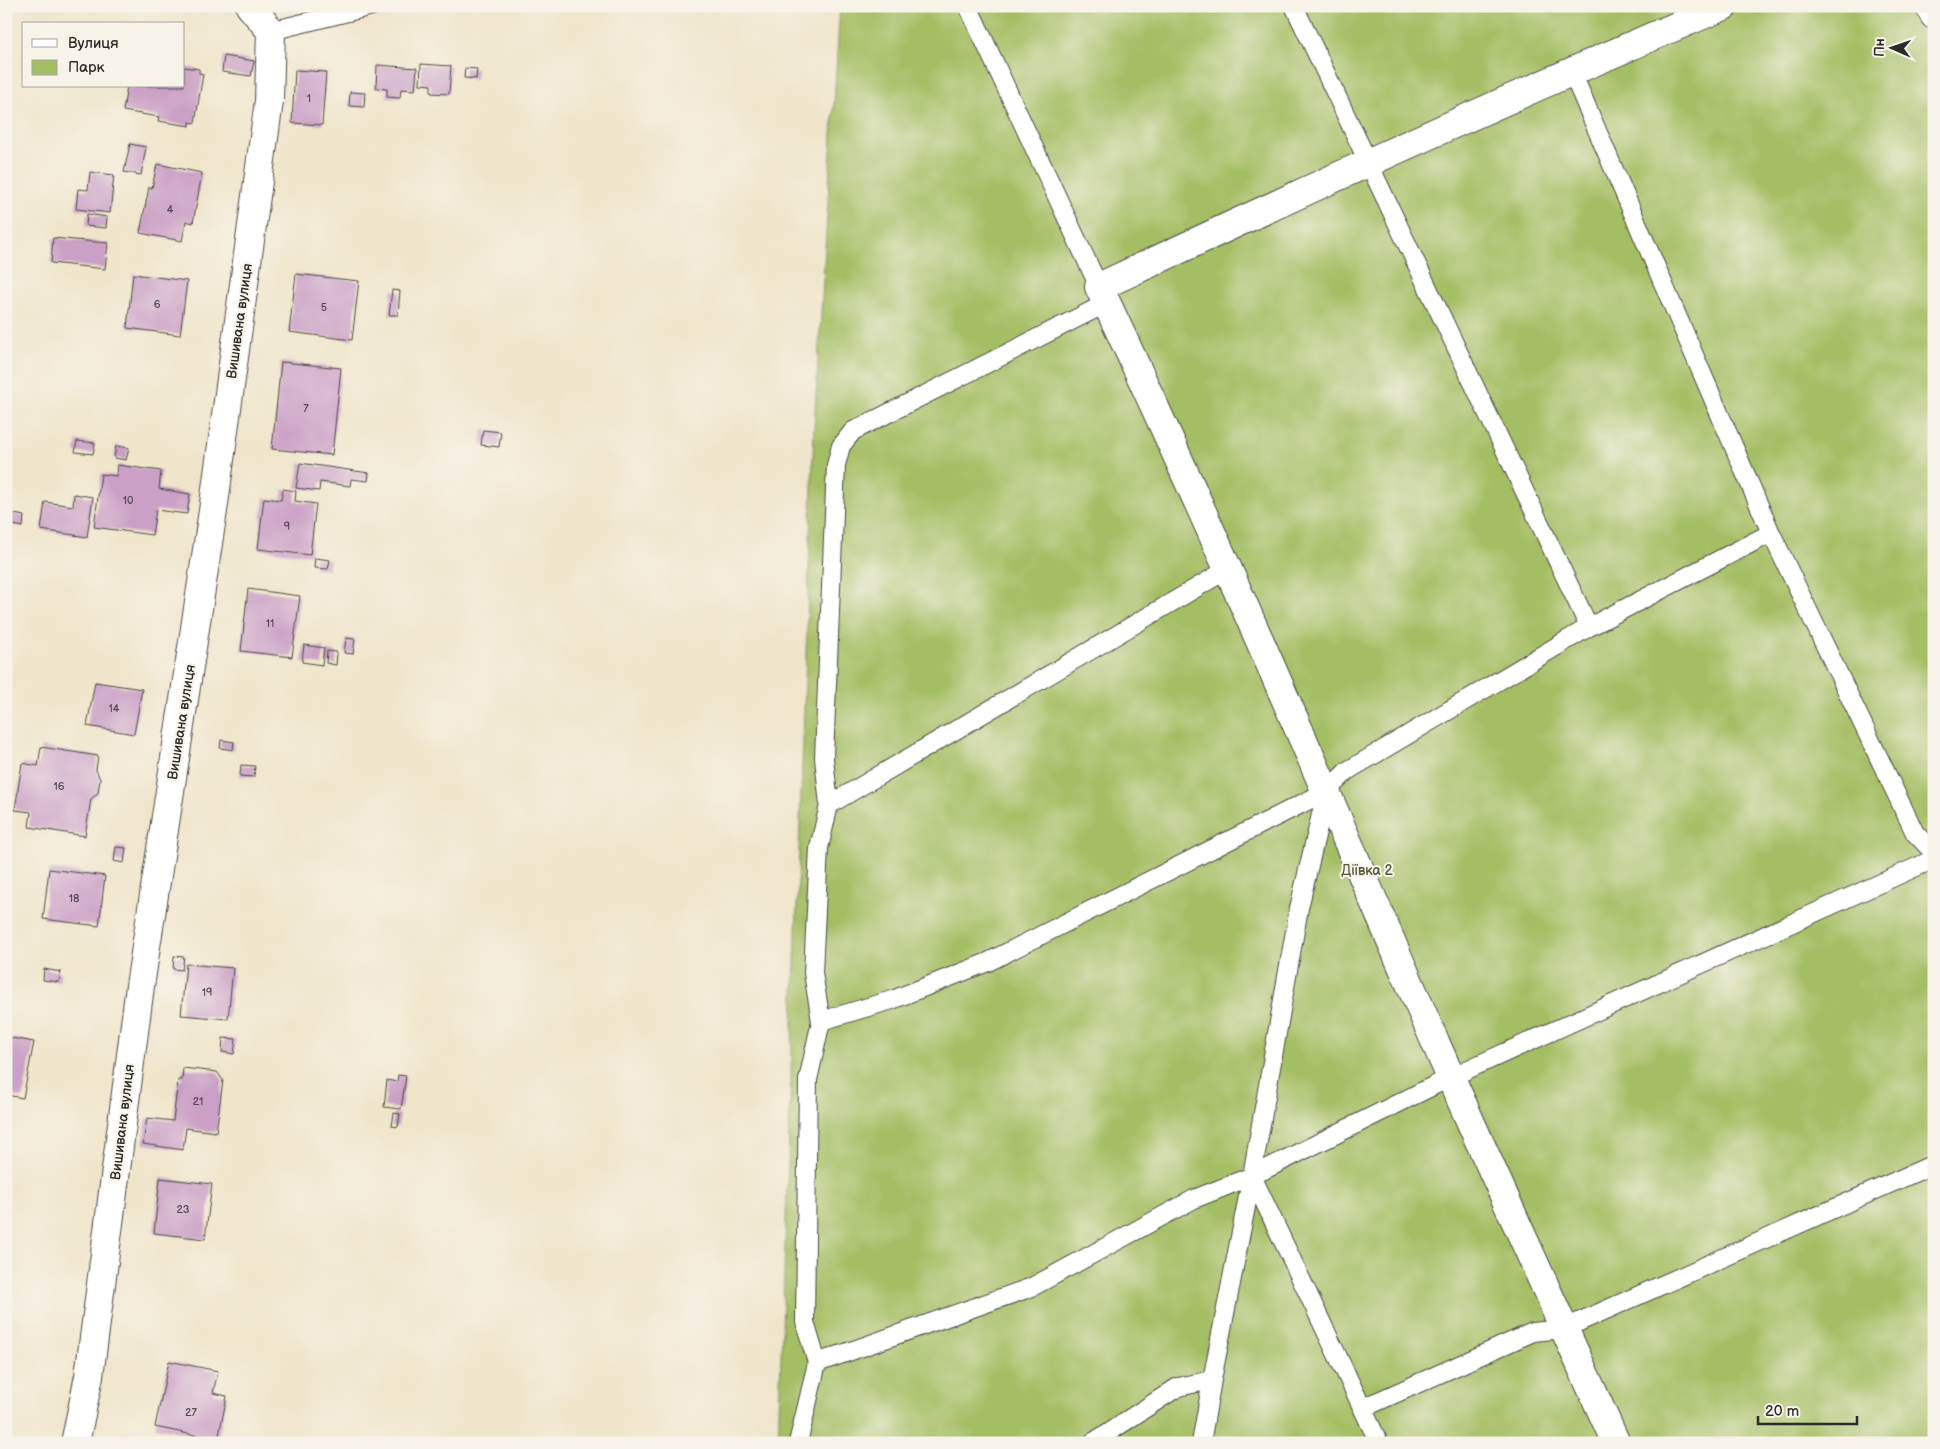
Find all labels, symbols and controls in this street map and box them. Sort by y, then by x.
legend [22,22,185,88]
north arrow [1868,22,1918,72]
text: Вулиця [68,34,119,53]
text: Пн [1871,38,1888,57]
text: Парк [68,58,105,77]
house number: 1 [307,92,311,105]
house number: 4 [167,203,174,216]
street label: Вишивана вулиця [223,262,256,380]
house number: 6 [154,298,161,311]
house number: 5 [321,301,327,314]
house number: 7 [303,402,309,415]
house number: 10 [123,494,134,507]
house number: 9 [284,520,290,533]
house number: 11 [266,617,274,630]
street label: Вишивана вулиця [164,663,199,781]
house number: 14 [109,702,120,715]
house number: 16 [54,780,65,793]
park label: Діївка 2 [1341,862,1393,879]
house number: 18 [69,892,79,905]
house number: 19 [202,986,212,999]
street label: Вишивана вулиця [107,1063,138,1181]
house number: 21 [193,1095,203,1108]
house number: 23 [176,1203,190,1216]
scale bar [1758,1394,1856,1426]
text: 20 m [1765,1402,1799,1421]
house number: 27 [185,1406,198,1419]

